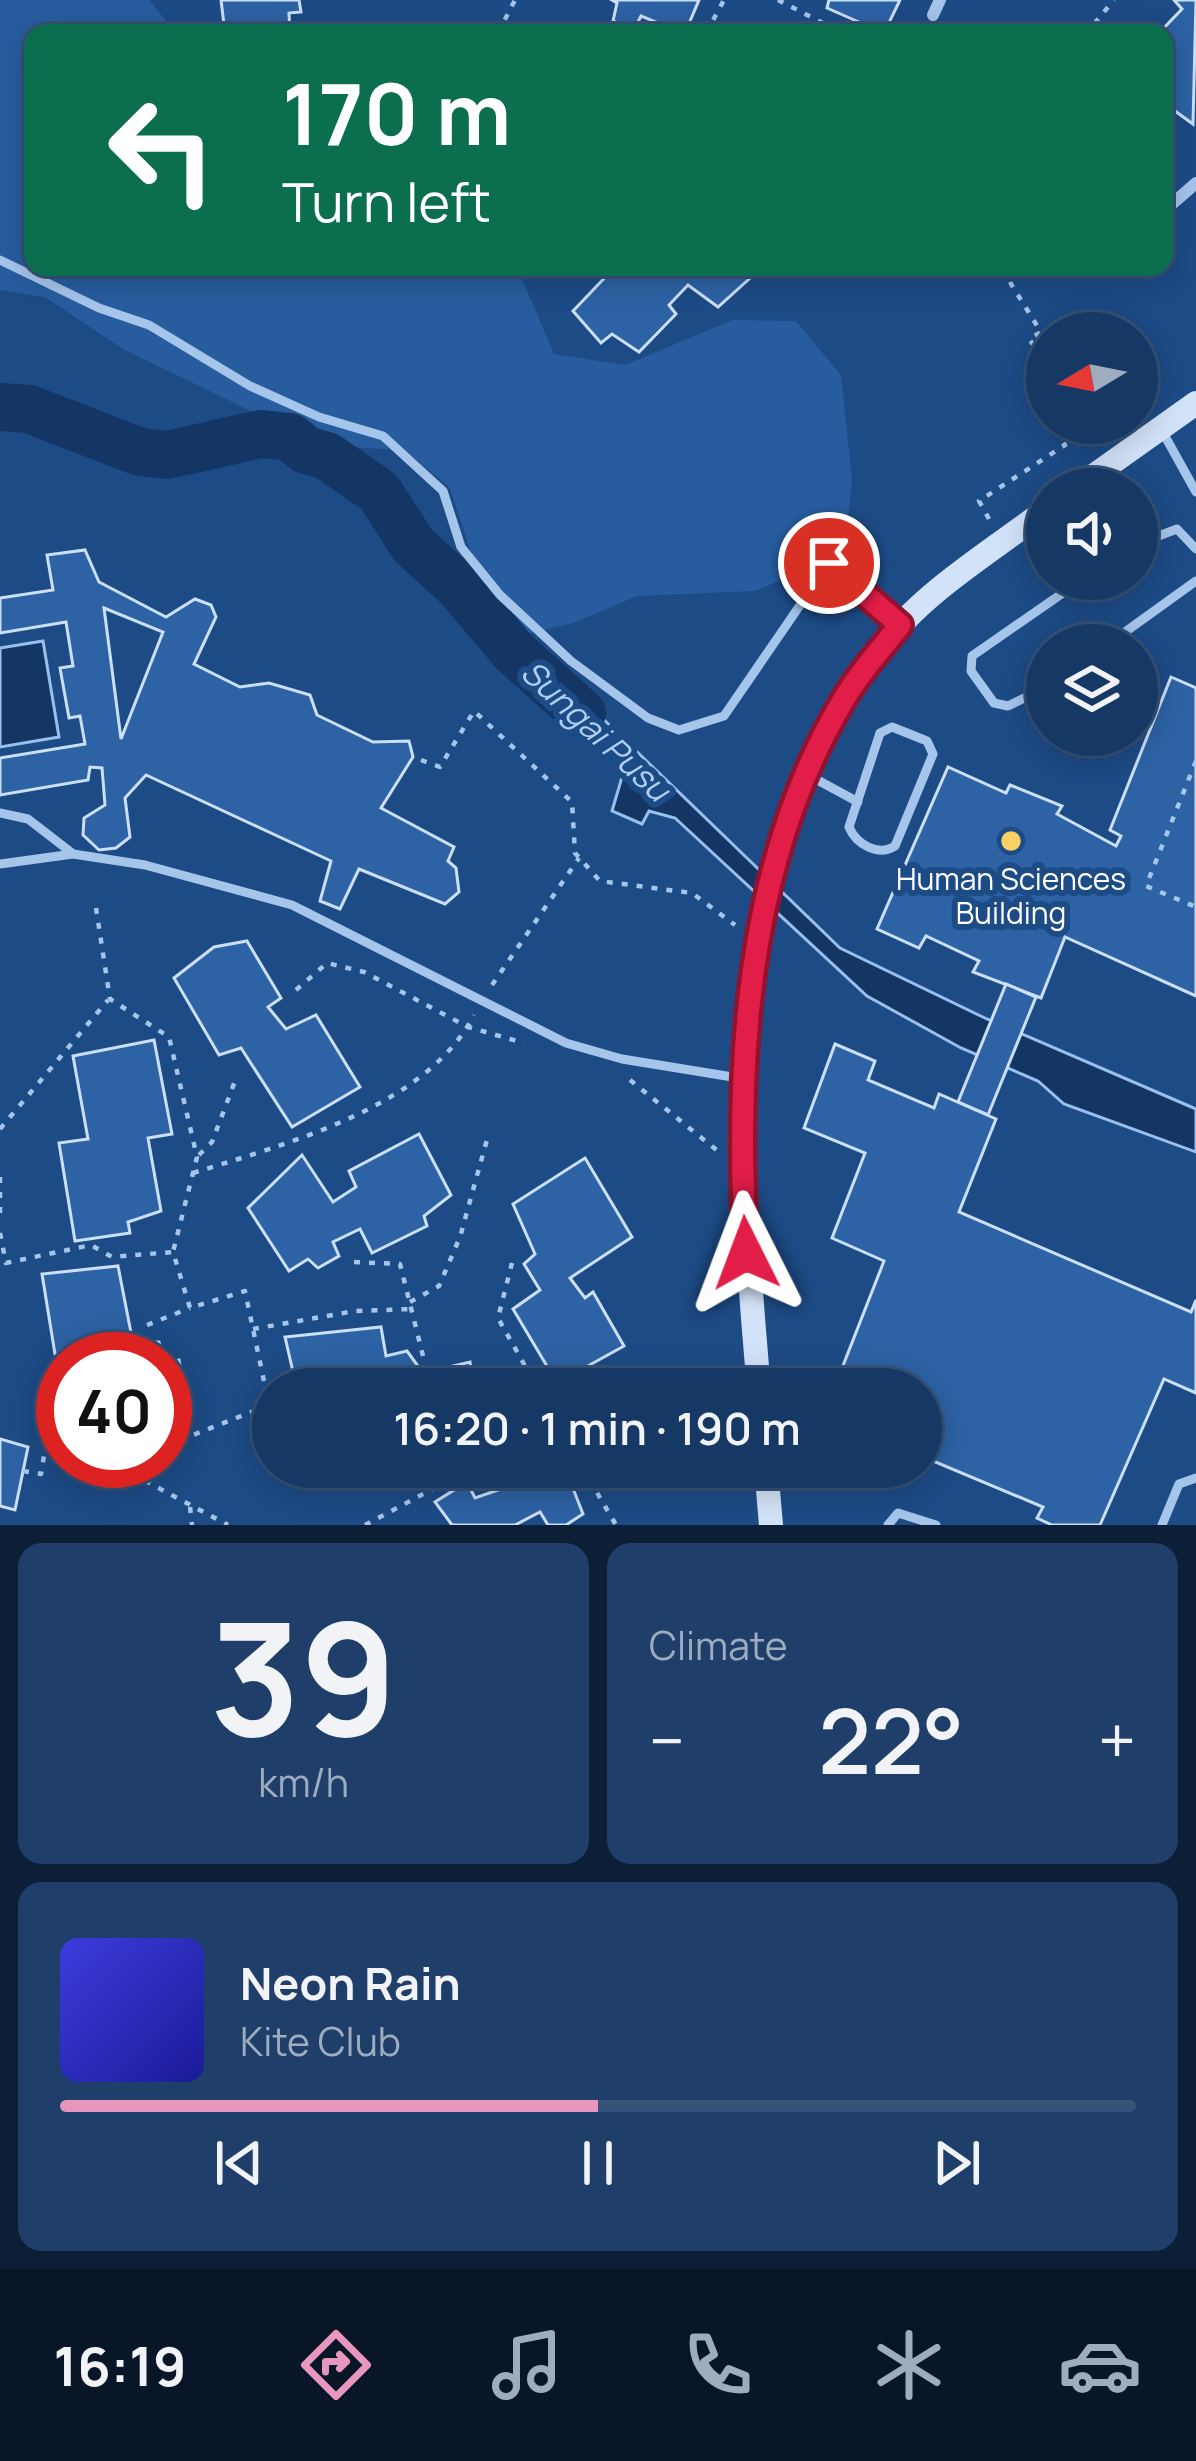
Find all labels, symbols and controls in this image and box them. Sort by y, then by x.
text: 170 m [282,55,511,170]
icon: left [84,72,240,228]
text: Turn left [282,164,491,238]
north arrow [1026,312,1158,444]
map controls [1026,312,1158,756]
button: sound [1026,468,1158,600]
pin [778,512,880,614]
icon: arrive [796,530,862,596]
button: layers [1026,624,1158,756]
water label: Sungai Pusu [512,649,682,812]
marker: Human Sciences Building [998,828,1024,854]
place label: Human Sciences Building [896,858,1126,933]
position arrow [683,1190,809,1316]
speed limit sign: 40 [36,1332,192,1488]
text: 16:20 · 1 min · 190 m [393,1397,801,1459]
text: 39 [210,1570,397,1783]
text: Climate [649,1618,788,1672]
text: 22° [818,1678,964,1801]
text: − [649,1695,685,1785]
text: + [1098,1695,1136,1785]
text: km/h [258,1755,349,1809]
text: Neon Rain [240,1952,461,2014]
text: Kite Club [240,2014,401,2068]
icon: previous [206,2130,272,2196]
icon: pause [565,2130,631,2196]
icon: next [924,2130,990,2196]
icon: directions [294,2323,378,2407]
icon: music [485,2323,569,2407]
icon: phone [676,2323,760,2407]
icon: climate [867,2323,951,2407]
icon: car [1058,2323,1142,2407]
text: 16:19 [54,2328,187,2402]

